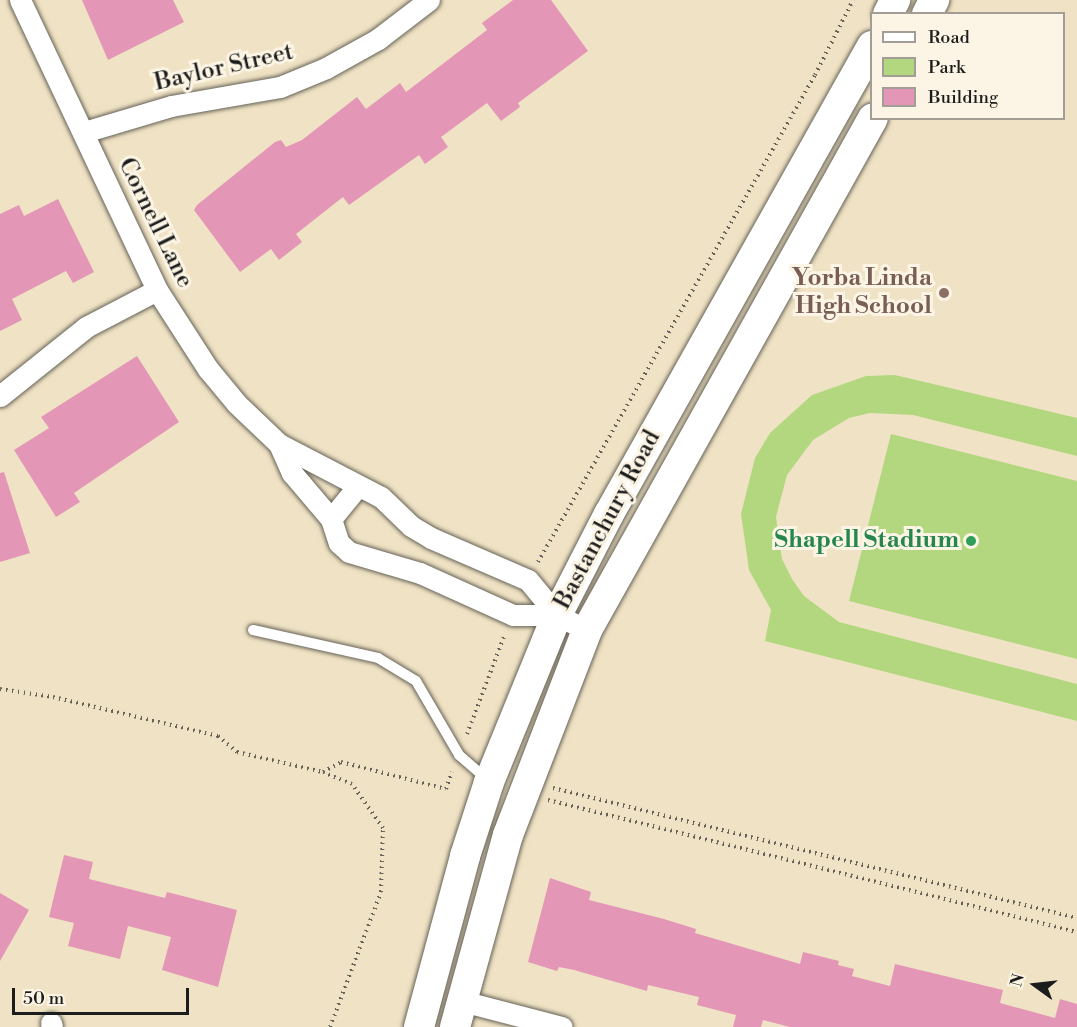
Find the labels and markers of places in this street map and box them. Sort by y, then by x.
place label: Yorba Linda High School [791,265,932,321]
marker: Yorba Linda High School [937,286,951,300]
place label: Shapell Stadium [774,527,959,555]
marker: Shapell Stadium [964,534,978,548]

